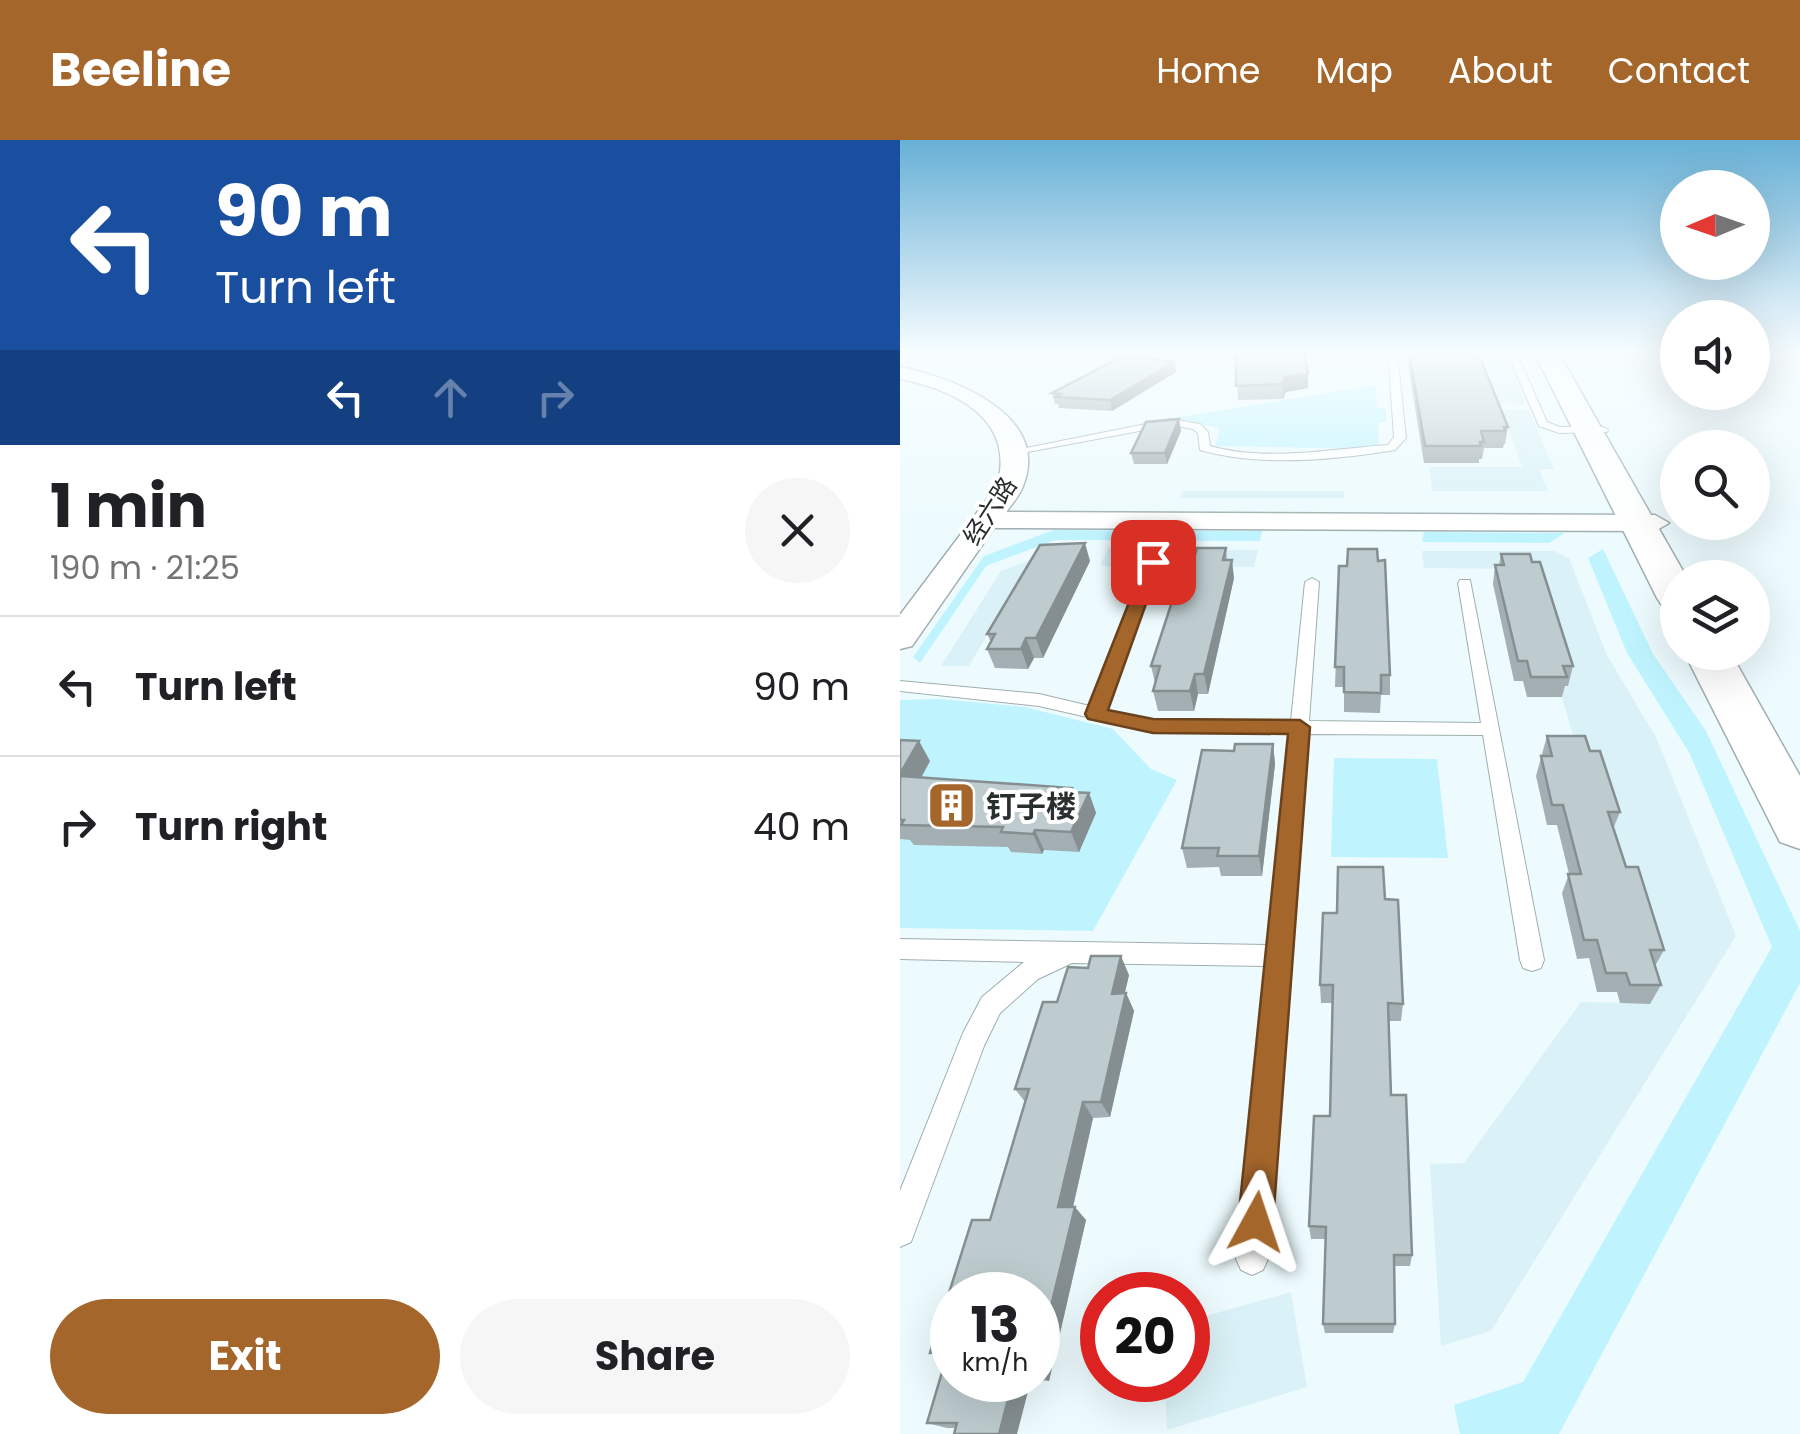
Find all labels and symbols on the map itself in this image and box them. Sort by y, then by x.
north arrow [1660,170,1770,280]
street label: 经六路 [955,470,1025,552]
pin [1111,520,1196,605]
building icon: 钉子楼 [925,780,977,832]
place label: 钉子楼 [986,785,1076,828]
position arrow [1204,1170,1308,1274]
speed limit sign: 20 [1080,1272,1210,1402]

